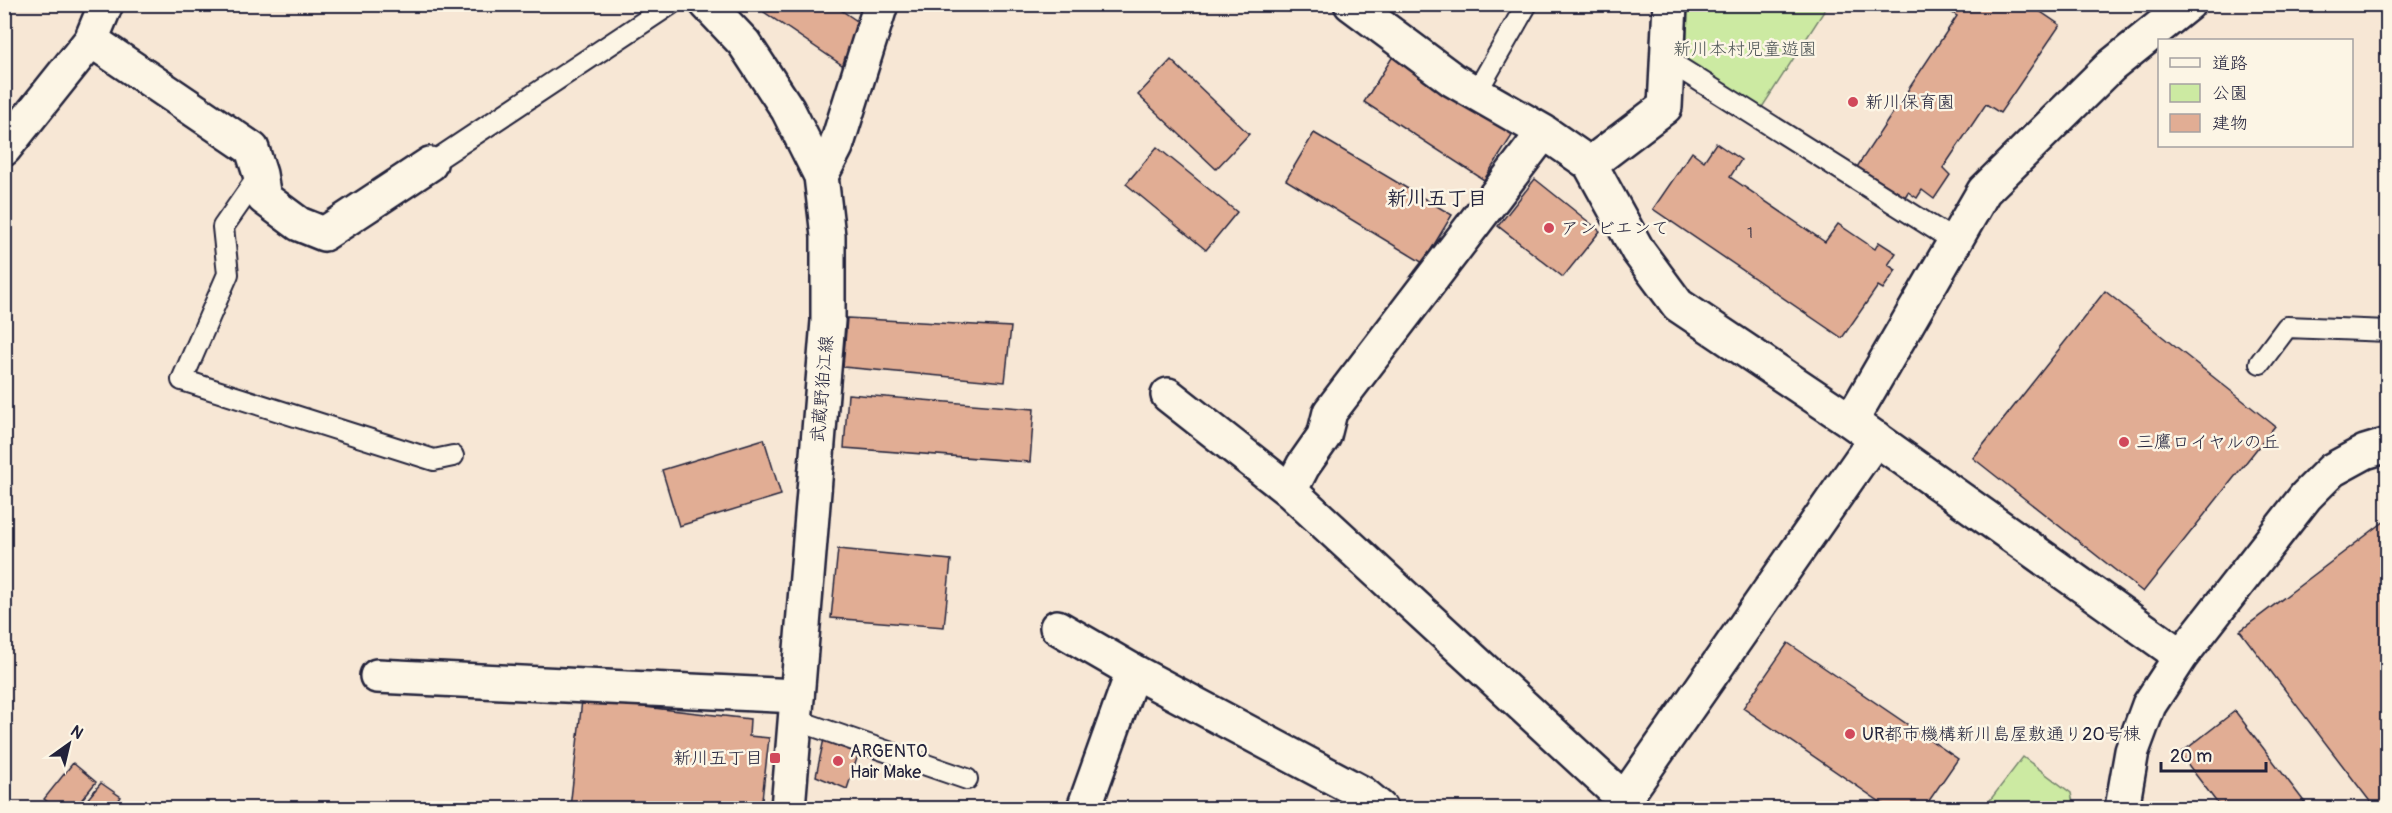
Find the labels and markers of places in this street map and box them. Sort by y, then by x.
place label: 新川保育園 [1865,91,1955,114]
marker: 新川保育園 [1846,95,1860,109]
place label: アンビエンて [1561,217,1669,240]
marker: アンビエンて [1542,221,1556,235]
place label: 三鷹ロイヤルの丘 [2136,431,2280,454]
marker: 三鷹ロイヤルの丘 [2117,435,2131,449]
place label: UR都市機構新川島屋敷通り20号棟 [1862,723,2141,746]
marker: UR都市機構新川島屋敷通り20号棟 [1843,727,1857,741]
place label: ARGENTO Hair Make [850,740,927,784]
place label: 新川五丁目 [673,747,763,770]
marker: 新川五丁目 [768,751,782,765]
marker: ARGENTO Hair Make [831,754,845,768]

